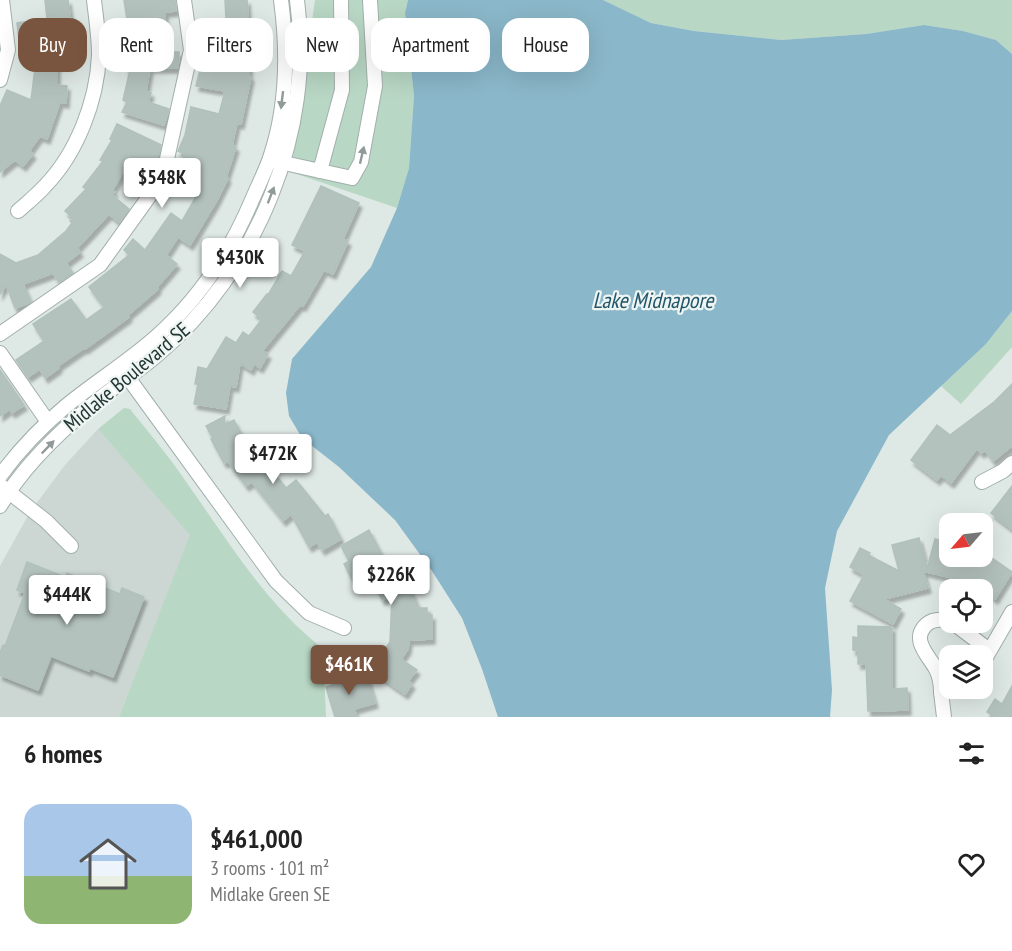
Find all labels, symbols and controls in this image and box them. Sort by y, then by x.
chip: Buy [18,18,87,72]
chip: Rent [99,18,174,72]
chip: Filters [186,18,273,72]
chip: New [285,18,359,72]
chip: Apartment [371,18,490,72]
chip: House [502,18,589,72]
one-way arrow [277,91,287,110]
one-way arrow [357,145,367,164]
pin: $548K [120,158,204,209]
text: $548K [138,164,186,190]
one-way arrow [266,186,276,204]
pin: $430K [198,238,282,289]
text: $430K [216,244,264,270]
water label: Lake Midnapore [593,286,715,314]
street label: Midlake Boulevard SE [58,316,195,437]
pin: $472K [231,434,315,485]
text: $472K [249,440,297,466]
one-way arrow [40,441,54,455]
north arrow [939,513,993,567]
map controls [939,513,993,699]
pin: $226K [349,555,433,606]
text: $226K [367,561,415,587]
pin: $444K [25,575,109,626]
button: locate [939,579,993,633]
text: $444K [43,581,91,607]
pin: $461K [307,645,391,696]
button: layers [939,645,993,699]
text: $461K [325,651,373,677]
text: 6 homes [24,737,102,770]
icon: filters [955,737,988,770]
text: $461,000 [210,822,303,855]
icon: home [72,828,144,900]
icon: heart [955,848,988,881]
text: 3 rooms · 101 m² [210,855,329,881]
text: Midlake Green SE [210,881,330,907]

